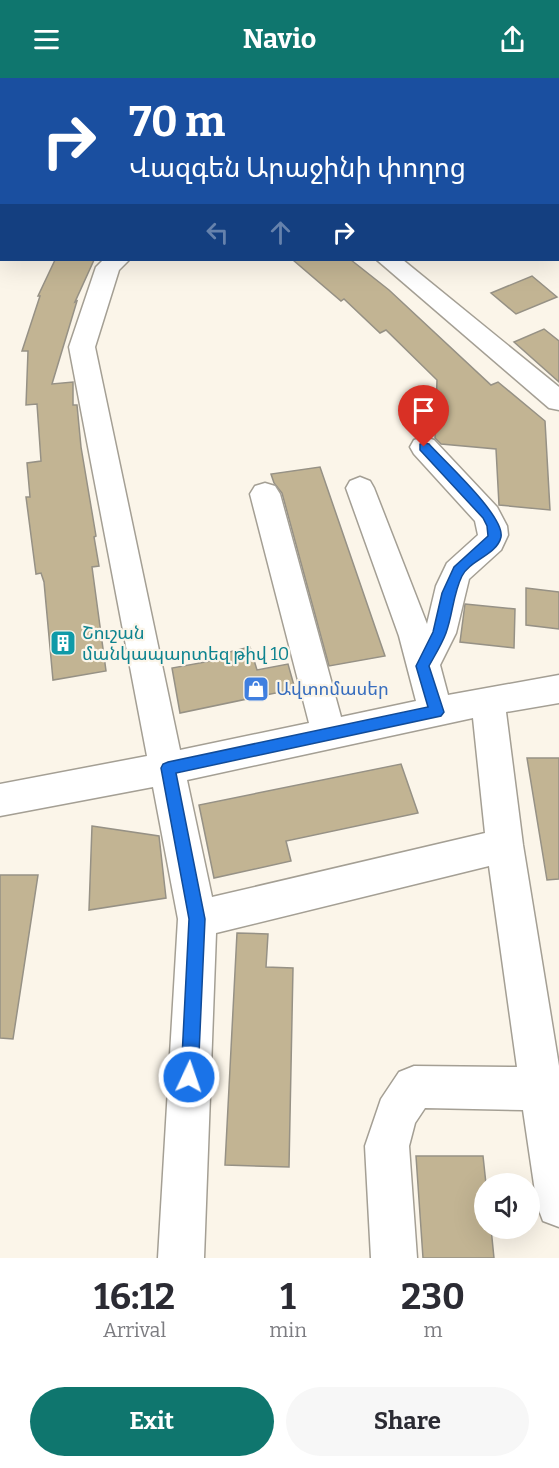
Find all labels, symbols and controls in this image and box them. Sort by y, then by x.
icon: menu [30,23,63,56]
text: Navio [243,23,316,55]
icon: share [496,23,529,56]
text: 70 m [129,97,225,147]
icon: right [30,102,108,180]
text: Վազգեն Արաջինի փողոց [129,152,466,184]
icon: left [201,216,234,249]
icon: ahead [264,216,297,249]
icon: right [327,216,360,249]
pin [398,385,449,447]
icon: arrive [407,394,440,427]
place label: Շուշան մանկապարտեզ թիվ 10 [82,622,289,665]
building icon: Շուշան մանկապարտեզ թիվ 10 [48,628,78,658]
shop icon: Ավտոմասեր [241,674,271,704]
place label: Ավտոմասեր [276,678,389,700]
position arrow [157,1045,221,1109]
map controls [474,1173,540,1239]
button: sound [474,1173,540,1239]
text: 16:12 [94,1275,175,1319]
text: 1 [280,1275,296,1319]
text: 230 [401,1275,465,1319]
text: Arrival [103,1318,166,1342]
text: min [269,1318,307,1342]
text: m [423,1318,443,1342]
button: Exit [30,1387,274,1456]
button: Share [286,1387,529,1456]

